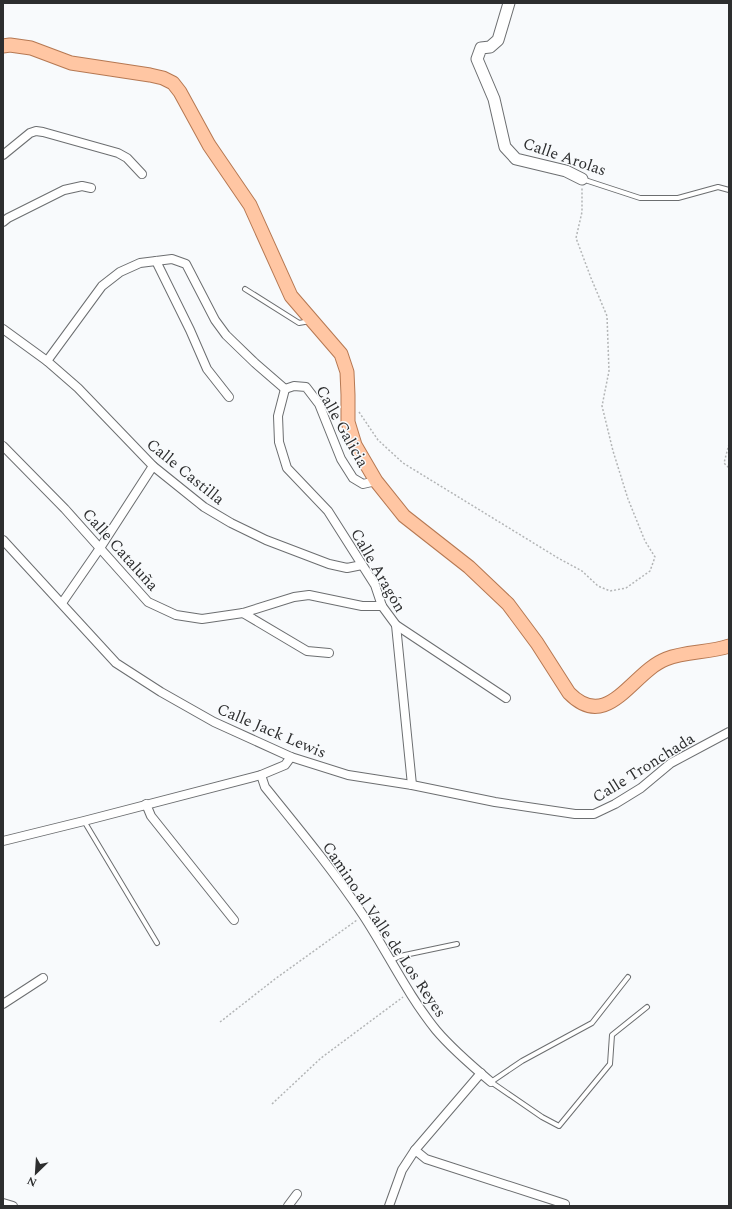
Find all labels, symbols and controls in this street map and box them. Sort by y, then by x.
street label: Calle Arolas [520,131,610,182]
street label: Calle Galicia [310,381,375,472]
street label: Calle Castilla [141,433,230,511]
street label: Calle Cataluña [77,503,164,597]
street label: Calle Aragón [344,524,412,617]
street label: Calle Jack Lewis [213,697,330,765]
street label: Calle Tronchada [588,727,699,809]
street label: Camino al Valle de Los Reyes [316,837,452,1022]
north arrow [16,1153,56,1193]
text: N [24,1172,40,1191]

